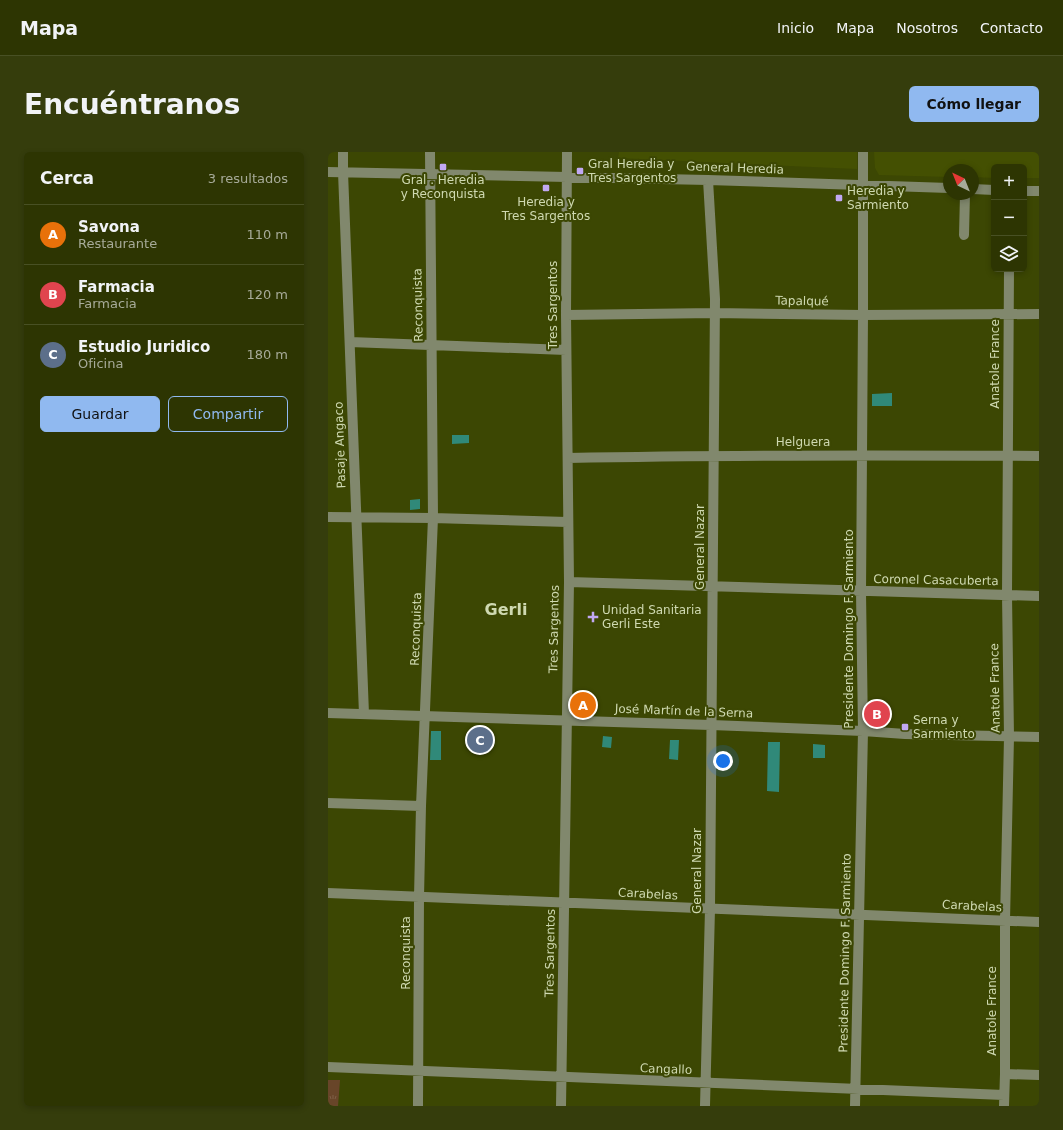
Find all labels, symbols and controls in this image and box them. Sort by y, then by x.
text: Mapa [20,17,78,39]
text: Inicio [777,20,814,36]
text: Mapa [836,20,874,36]
text: Nosotros [896,20,958,36]
text: Contacto [980,20,1043,36]
button: Cómo llegar [909,86,1039,122]
text: Encuéntranos [24,88,240,121]
place label: Gral Heredia y Tres Sargentos [587,157,676,185]
street label: General Heredia [686,159,784,177]
marker: Gral . Heredia y Reconquista [438,162,448,172]
north arrow [943,164,979,200]
map controls [991,164,1027,272]
button: + [991,164,1027,200]
marker: Gral Heredia y Tres Sargentos [575,166,585,176]
text: Cerca [40,168,94,188]
text: 3 resultados [208,171,288,186]
place label: Gral . Heredia y Reconquista [401,173,485,201]
marker: Heredia y Tres Sargentos [541,183,551,193]
place label: Heredia y Sarmiento [847,184,909,212]
marker: Heredia y Sarmiento [834,193,844,203]
place label: Heredia y Tres Sargentos [501,195,590,223]
button: − [991,200,1027,236]
text: Savona [78,218,140,236]
text: A [48,227,58,242]
text: 110 m [246,227,288,242]
text: Restaurante [78,236,157,251]
button: layers [991,236,1027,272]
street label: Tres Sargentos [546,261,560,350]
street label: Reconquista [410,268,426,342]
text: Farmacia [78,278,155,296]
text: B [48,287,58,302]
text: 120 m [246,287,288,302]
street label: Tapalqué [774,294,829,308]
text: Farmacia [78,296,137,311]
street label: Anatole France [988,319,1002,409]
text: Estudio Juridico [78,338,210,356]
text: C [48,347,58,362]
text: 180 m [246,347,288,362]
text: Oficina [78,356,123,371]
button: Guardar [40,396,160,432]
button: Compartir [168,396,288,432]
street label: Pasaje Angaco [331,401,349,489]
street label: Helguera [776,435,830,449]
street label: General Nazar [693,504,707,590]
street label: Presidente Domingo F. Sarmiento [842,529,856,729]
street label: Coronel Casacuberta [873,572,999,588]
street label: Tres Sargentos [546,585,562,674]
street label: Reconquista [408,592,424,666]
district label: Gerli [485,600,527,619]
place label: Unidad Sanitaria Gerli Este [602,603,702,631]
marker: Unidad Sanitaria Gerli Este [587,611,599,623]
street label: Anatole France [987,643,1003,733]
pin: A [570,690,596,720]
pin: B [864,699,890,729]
street label: José Martín de la Serna [614,702,753,720]
place label: Serna y Sarmiento [913,713,975,741]
marker: Serna y Sarmiento [900,722,910,732]
pin: C [467,725,493,755]
your location [713,751,733,771]
street label: General Nazar [690,828,704,914]
street label: Presidente Domingo F. Sarmiento [836,853,854,1053]
street label: Carabelas [618,885,678,903]
street label: Carabelas [942,897,1002,915]
street label: Tres Sargentos [542,909,558,998]
street label: Reconquista [399,916,413,990]
street label: Anatole France [985,966,999,1056]
street label: Cangallo [640,1061,692,1077]

